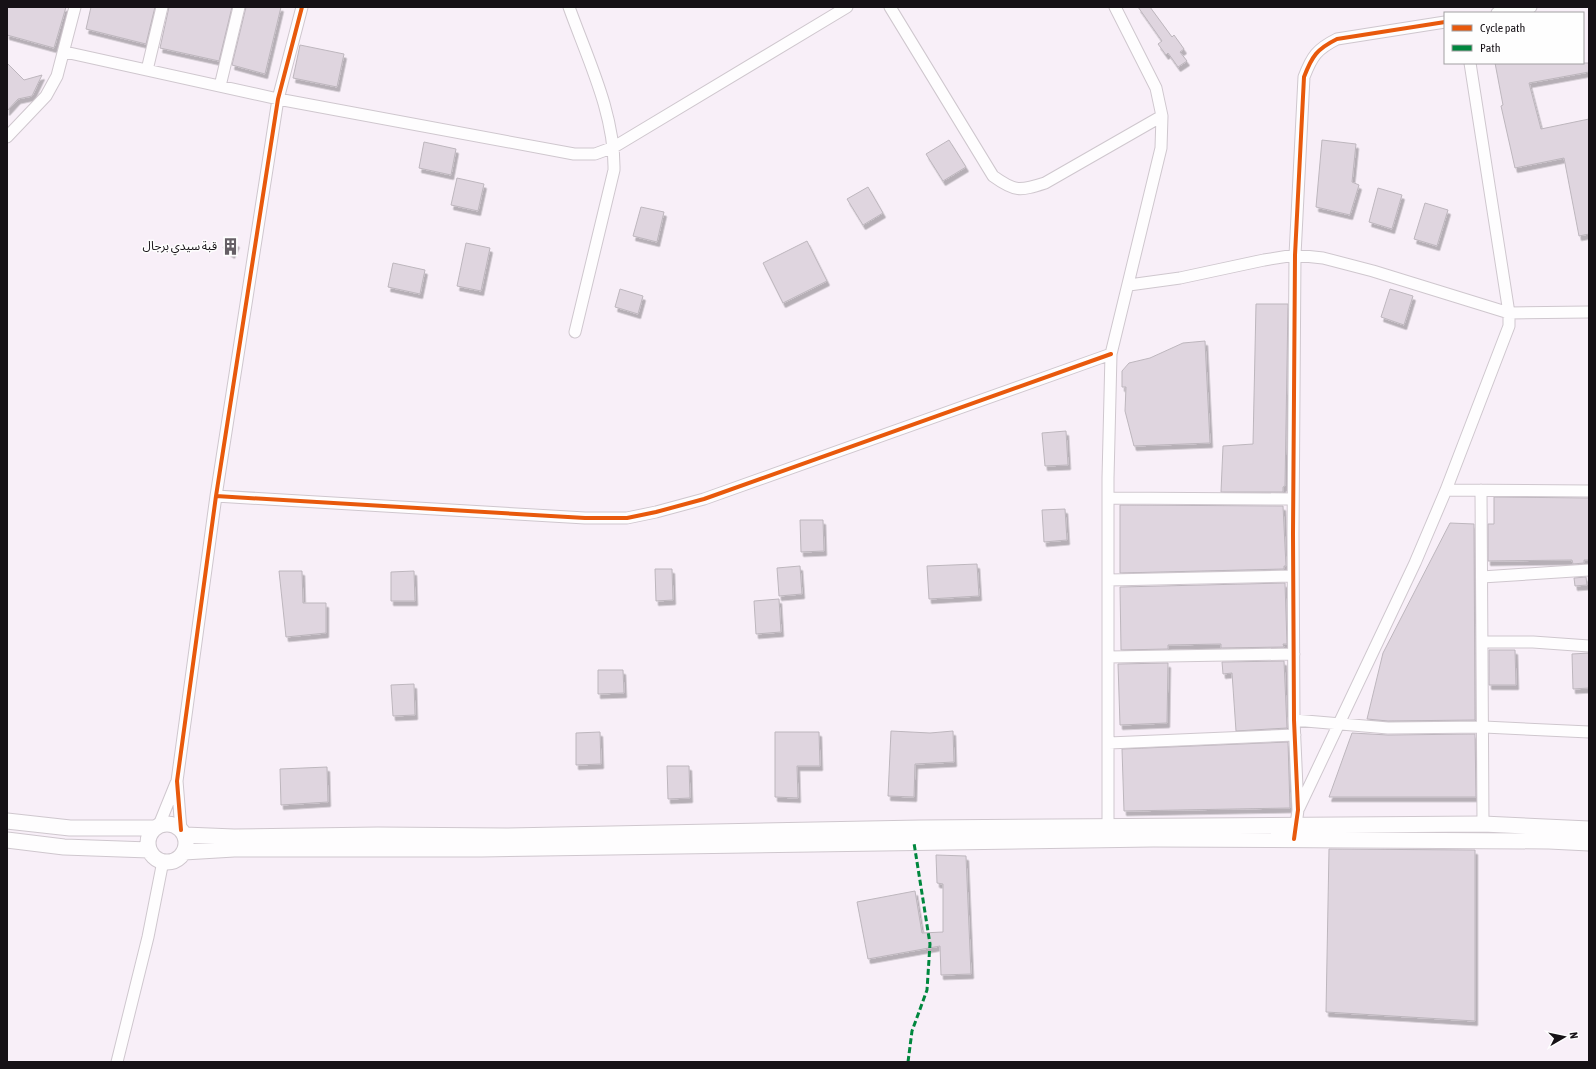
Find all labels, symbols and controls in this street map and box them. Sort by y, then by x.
legend [1444,12,1584,64]
text: Cycle path [1480,21,1525,35]
text: Path [1480,41,1501,55]
building icon: قبة سيدي برجال [220,236,240,256]
place label: قبة سيدي برجال [143,239,217,256]
north arrow [1544,1017,1584,1057]
text: N [1567,1031,1580,1040]

